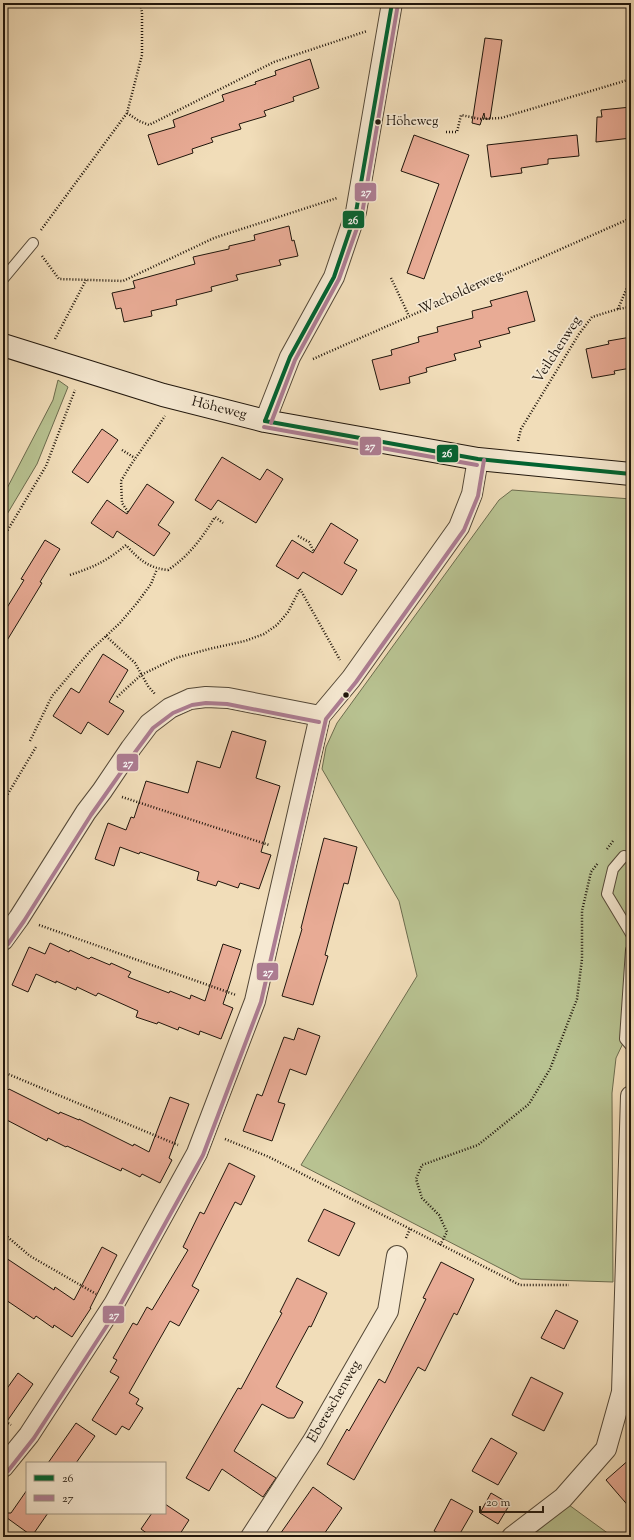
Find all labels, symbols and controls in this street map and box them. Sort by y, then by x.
place label: Höheweg [386,113,438,131]
marker: Höheweg [373,117,383,127]
line badge: 27 [354,182,377,202]
text: 27 [361,185,372,201]
line badge: 26 [342,210,365,229]
text: 26 [348,213,359,229]
street label: Wacholderweg [416,266,506,320]
street label: Veilchenweg [529,312,587,387]
street label: Höheweg [189,392,249,426]
line badge: 27 [359,436,382,456]
text: 27 [365,439,376,455]
line badge: 26 [436,444,459,463]
text: 26 [442,446,453,462]
unlabelled marker [341,690,351,700]
line badge: 27 [116,753,139,772]
text: 27 [123,756,134,772]
line badge: 27 [256,962,279,981]
text: 27 [263,965,274,981]
line badge: 27 [102,1305,125,1324]
text: 27 [109,1308,120,1324]
street label: Ebereschenweg [303,1357,367,1447]
legend [26,1462,166,1514]
text: 26 [62,1470,74,1488]
scale bar [480,1488,543,1514]
text: 27 [62,1490,74,1508]
text: 20 m [486,1494,511,1512]

